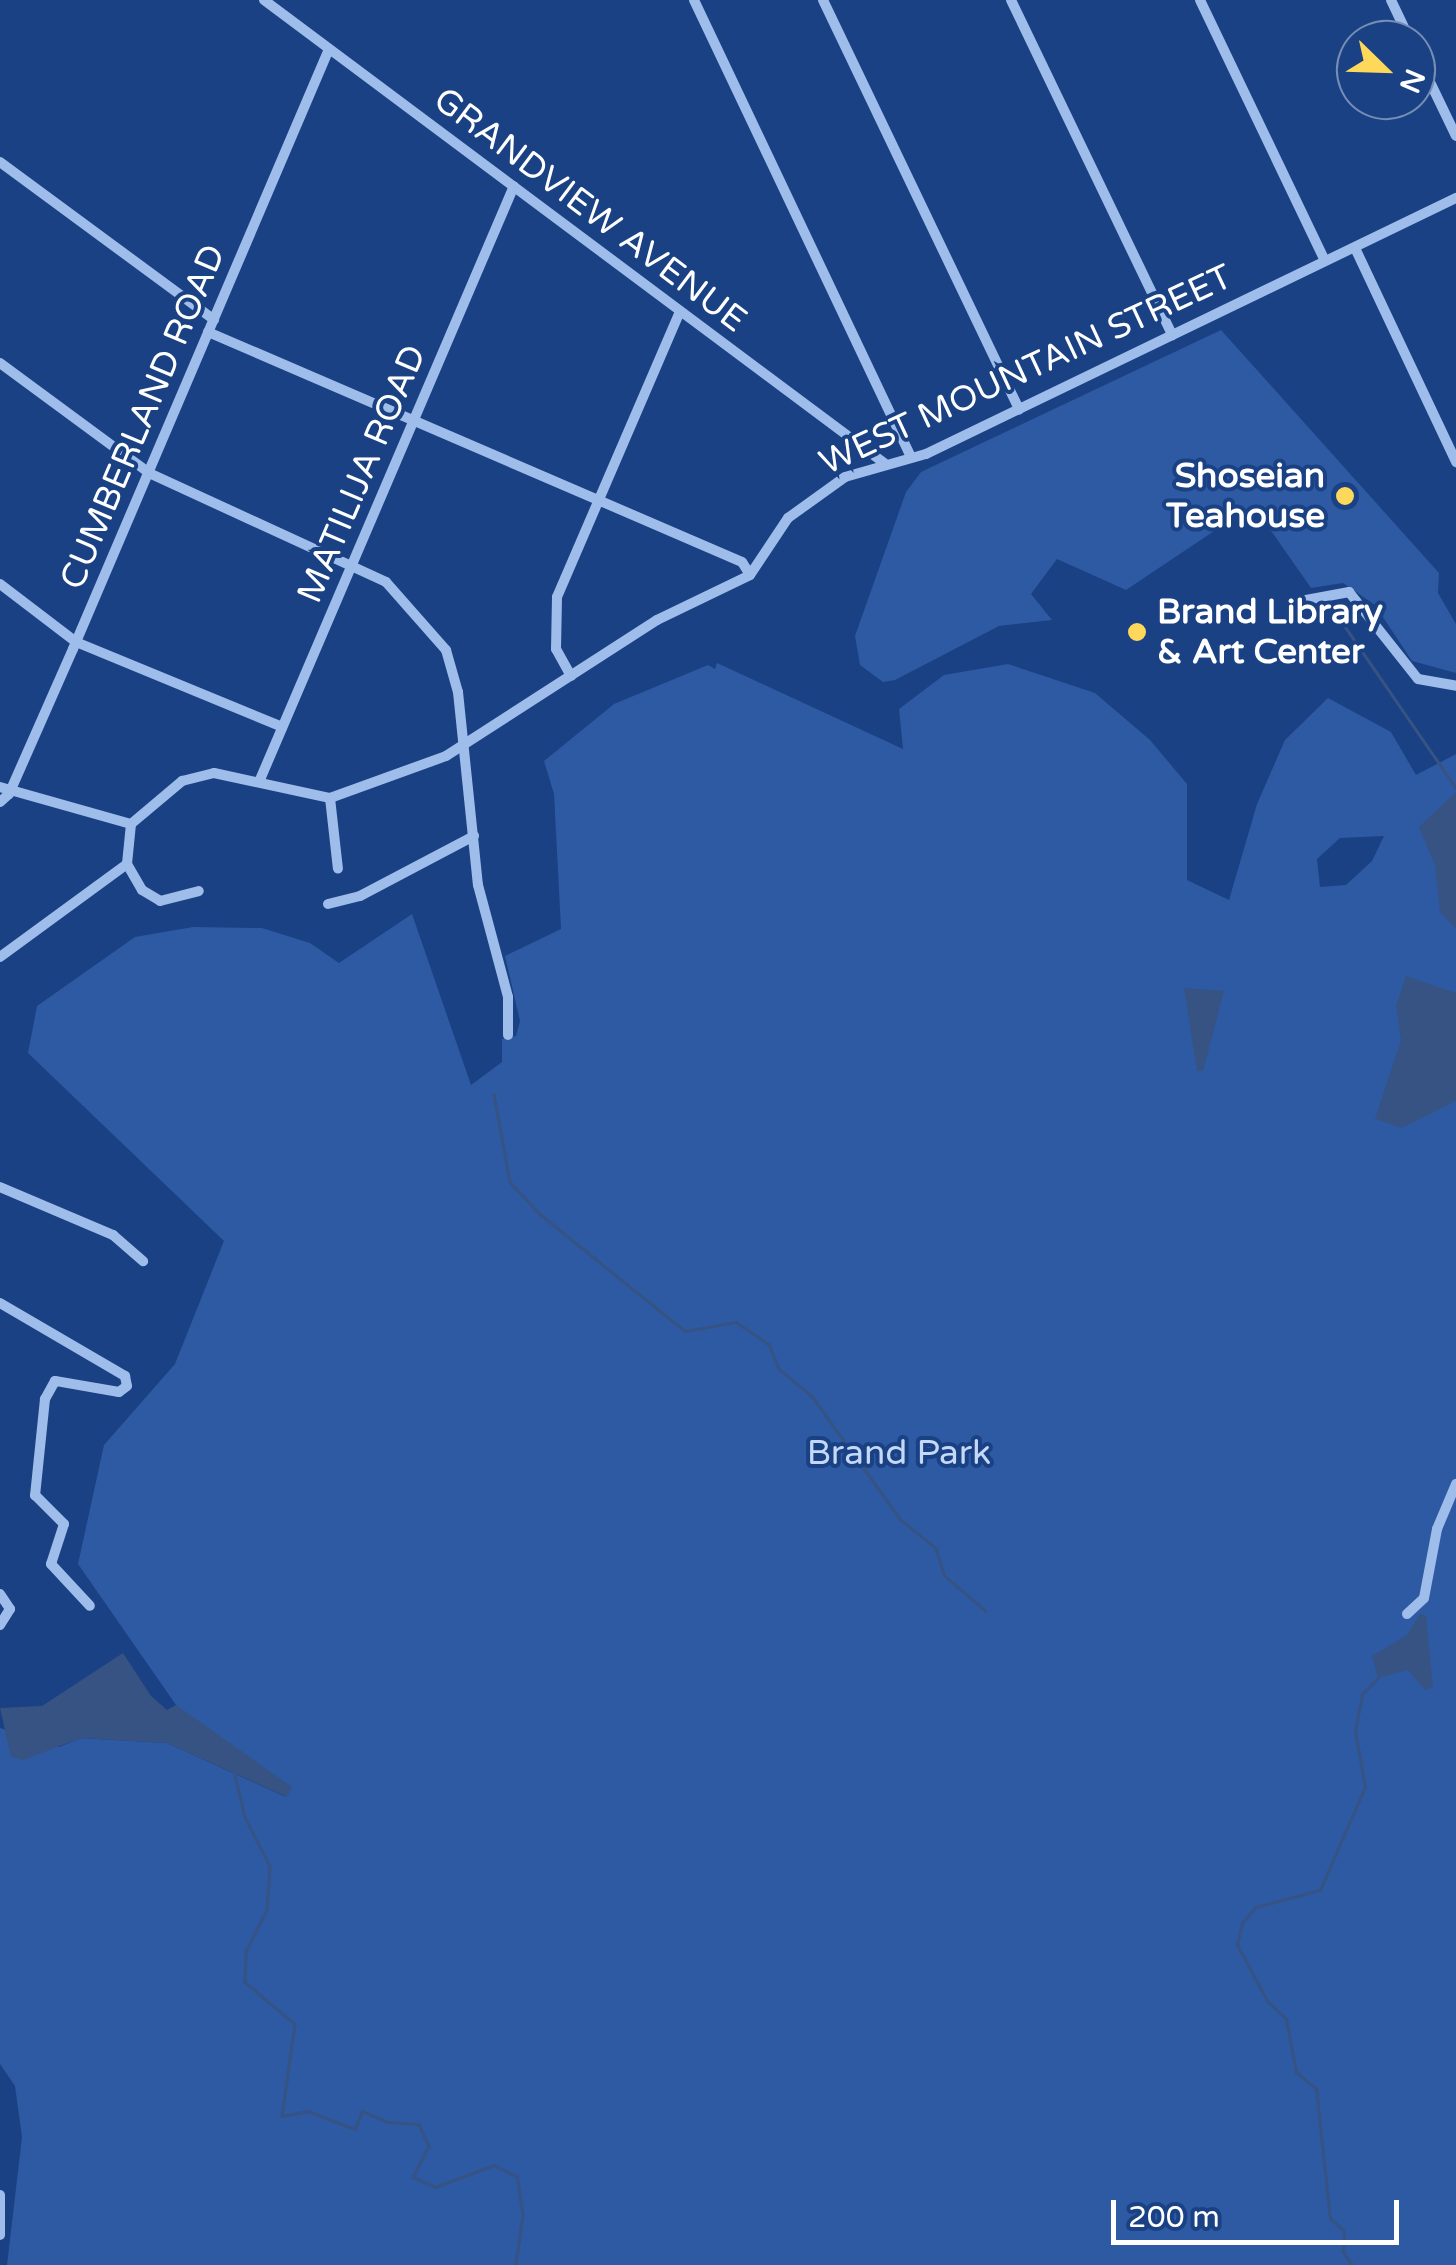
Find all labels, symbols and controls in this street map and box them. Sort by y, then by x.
north arrow [1336,20,1436,120]
text: N [1392,64,1432,98]
street label: GRANDVIEW AVENUE [425,79,755,341]
street label: CUMBERLAND ROAD [51,238,235,596]
street label: WEST MOUNTAIN STREET [813,256,1239,484]
street label: MATILIJA ROAD [289,339,435,609]
place label: Shoseian Teahouse [1166,455,1325,537]
marker: Shoseian Teahouse [1334,485,1356,507]
place label: Brand Library & Art Center [1157,591,1383,673]
marker: Brand Library & Art Center [1126,621,1148,643]
park label: Brand Park [807,1432,991,1474]
scale bar [1116,2180,1404,2242]
text: 200 m [1128,2199,1220,2236]

